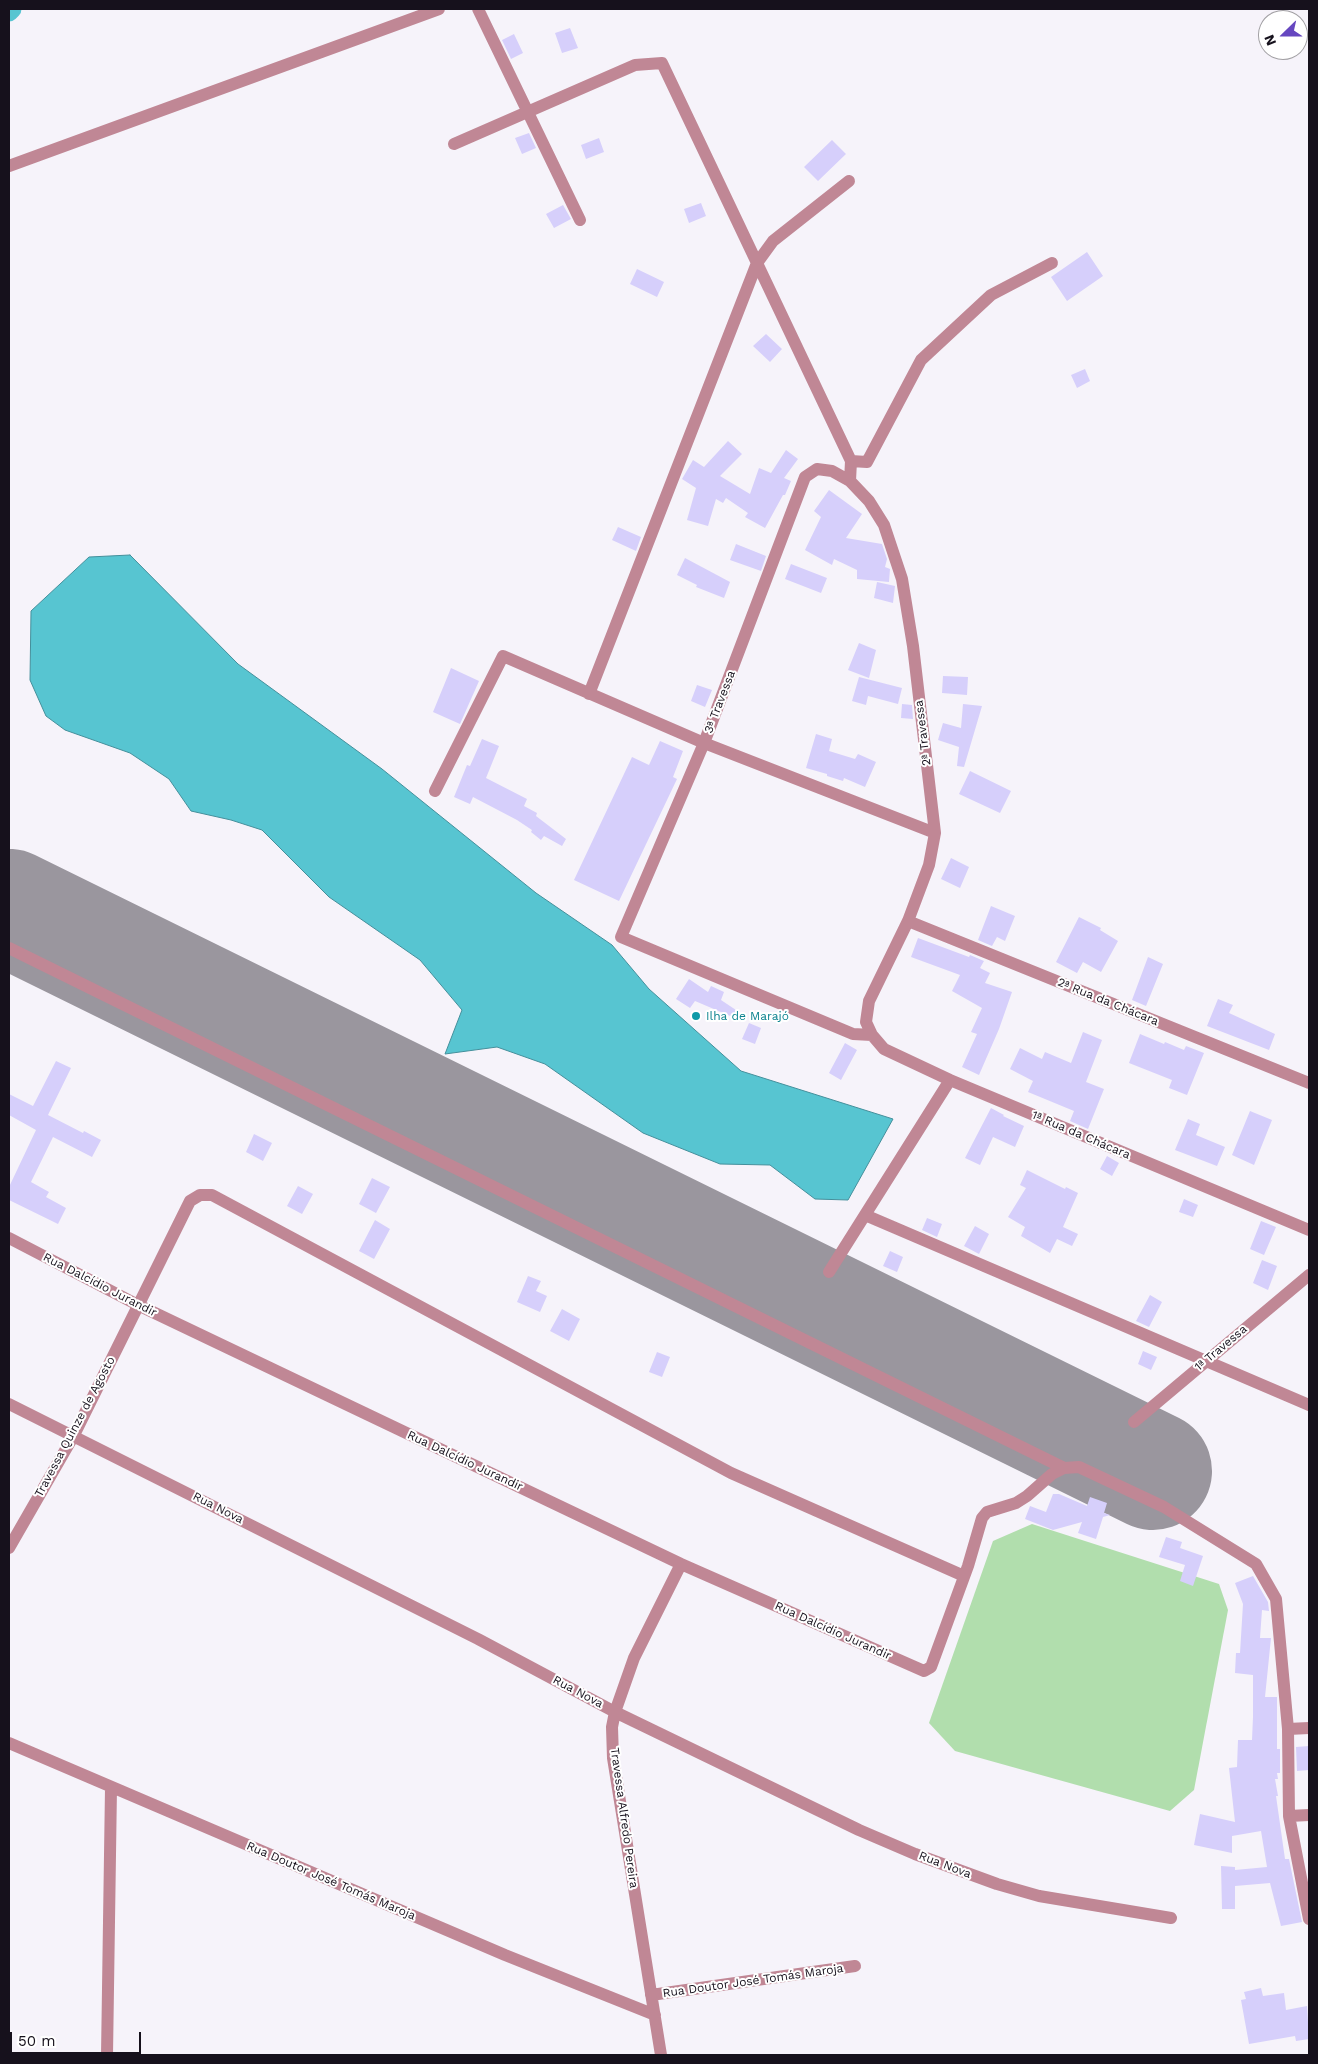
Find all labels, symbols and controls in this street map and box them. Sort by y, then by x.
north arrow [1258,10,1308,60]
text: N [1261,32,1279,48]
street label: 3ª Travessa [701,669,739,735]
street label: 2ª Travessa [912,699,934,767]
street label: 2ª Rua da Chácara [1055,975,1161,1029]
place label: Ilha de Marajó [706,1009,789,1023]
marker: Ilha de Marajó [690,1010,702,1022]
street label: 1ª Rua da Chácara [1030,1108,1132,1162]
street label: Rua Dalcídio Jurandir [41,1250,159,1320]
street label: 1ª Travessa [1192,1322,1250,1374]
street label: Travessa Quinze de Agosto [32,1354,118,1500]
street label: Rua Dalcídio Jurandir [405,1428,525,1494]
street label: Rua Nova [190,1489,246,1527]
street label: Rua Dalcídio Jurandir [773,1599,893,1663]
street label: Rua Nova [550,1673,606,1711]
street label: Travessa Alfredo Pereira [607,1747,641,1889]
street label: Rua Doutor José Tomás Maroja [244,1839,418,1923]
street label: Rua Nova [917,1848,973,1882]
street label: Rua Doutor José Tomás Maroja [662,1961,844,2001]
scale bar [12,2022,144,2054]
text: 50 m [18,2032,55,2050]

